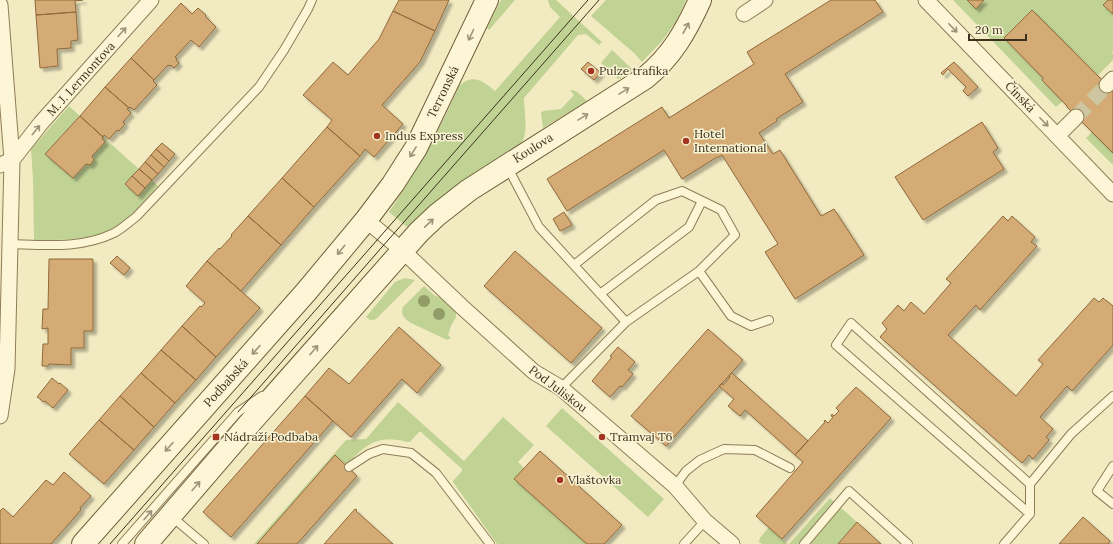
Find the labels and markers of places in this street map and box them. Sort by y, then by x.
place label: Pulze trafika [599,63,668,78]
marker: Pulze trafika [586,66,596,76]
place label: Hotel International [694,126,767,155]
place label: Indus Express [385,128,463,143]
marker: Indus Express [372,131,382,141]
marker: Hotel International [681,136,691,146]
place label: Nádraží Podbaba [224,429,318,444]
place label: Tramvaj T6 [610,429,673,444]
marker: Nádraží Podbaba [211,432,221,442]
marker: Tramvaj T6 [597,432,607,442]
place label: Vlaštovka [567,472,621,487]
marker: Vlaštovka [555,475,565,485]

